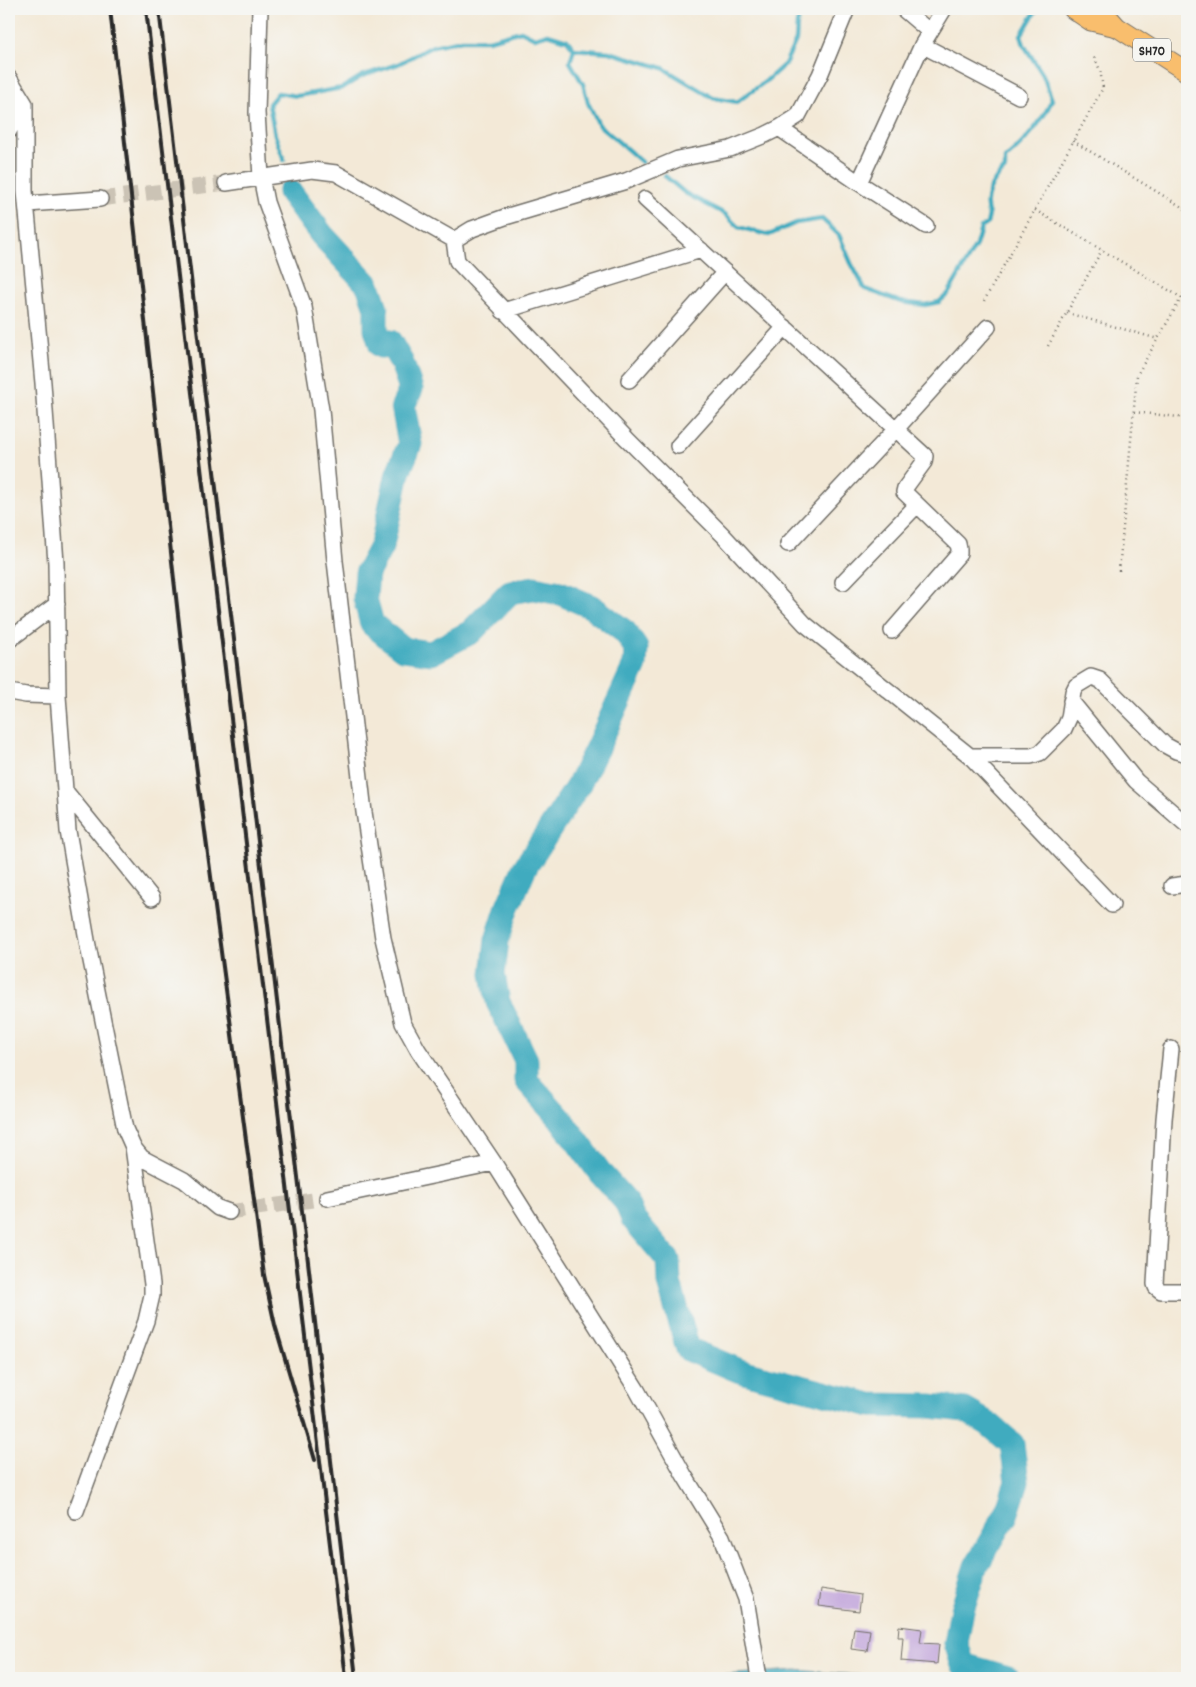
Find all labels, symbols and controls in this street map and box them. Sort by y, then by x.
road number: SH70 [1133,38,1171,62]

